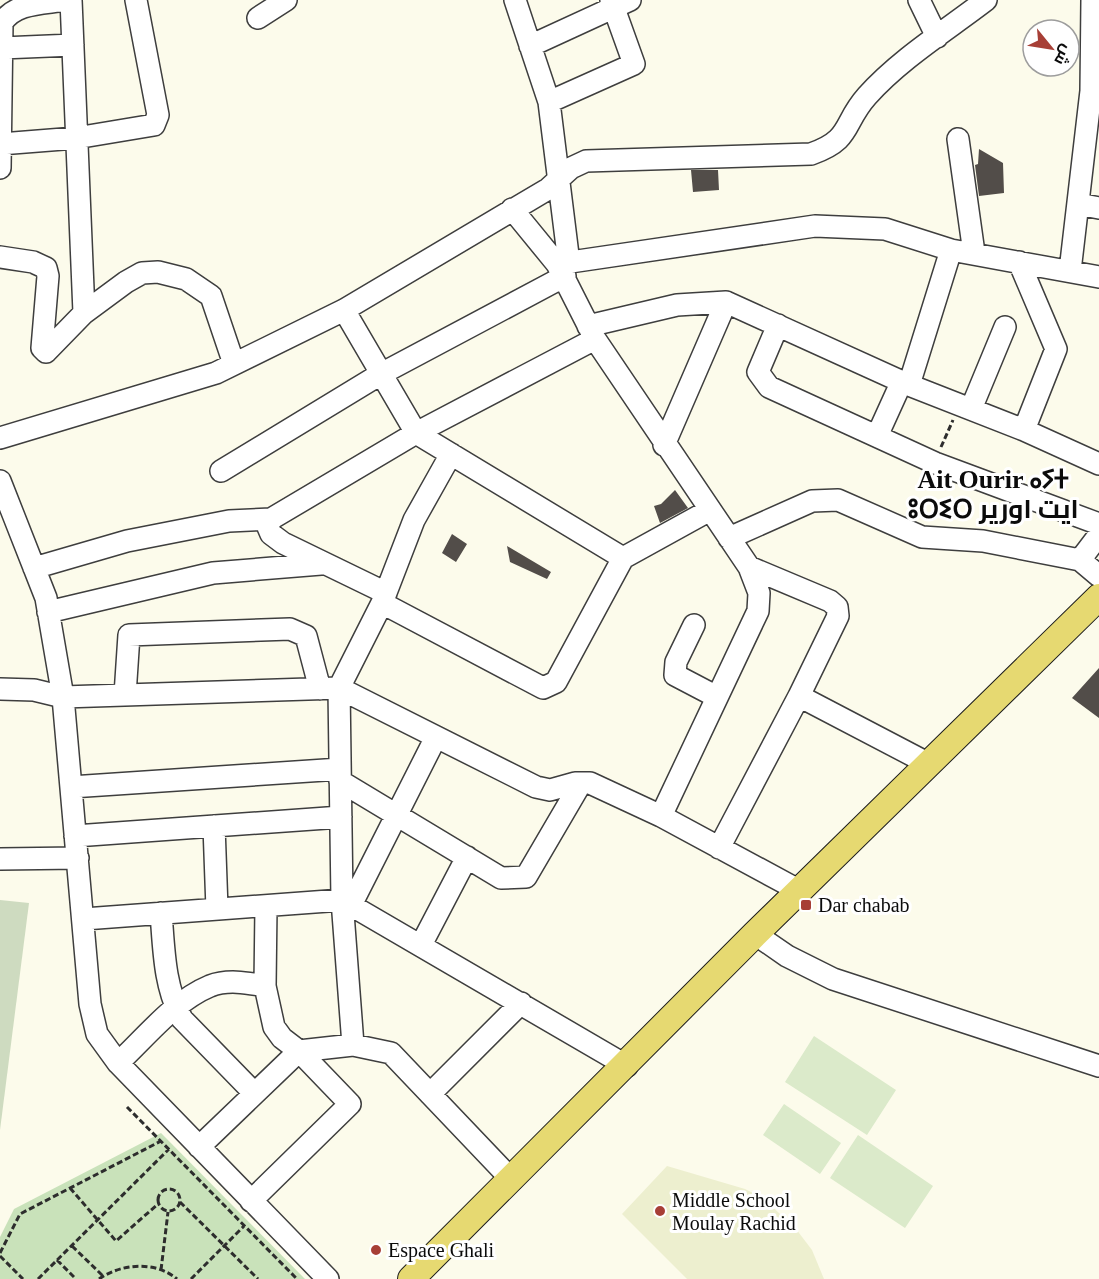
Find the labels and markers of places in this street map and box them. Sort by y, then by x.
place label: Dar chabab [818,894,910,916]
marker: Dar chabab [799,898,813,912]
place label: Middle School Moulay Rachid [672,1189,796,1235]
marker: Middle School Moulay Rachid [653,1204,667,1218]
place label: Espace Ghali [388,1239,495,1262]
marker: Espace Ghali [369,1243,383,1257]

